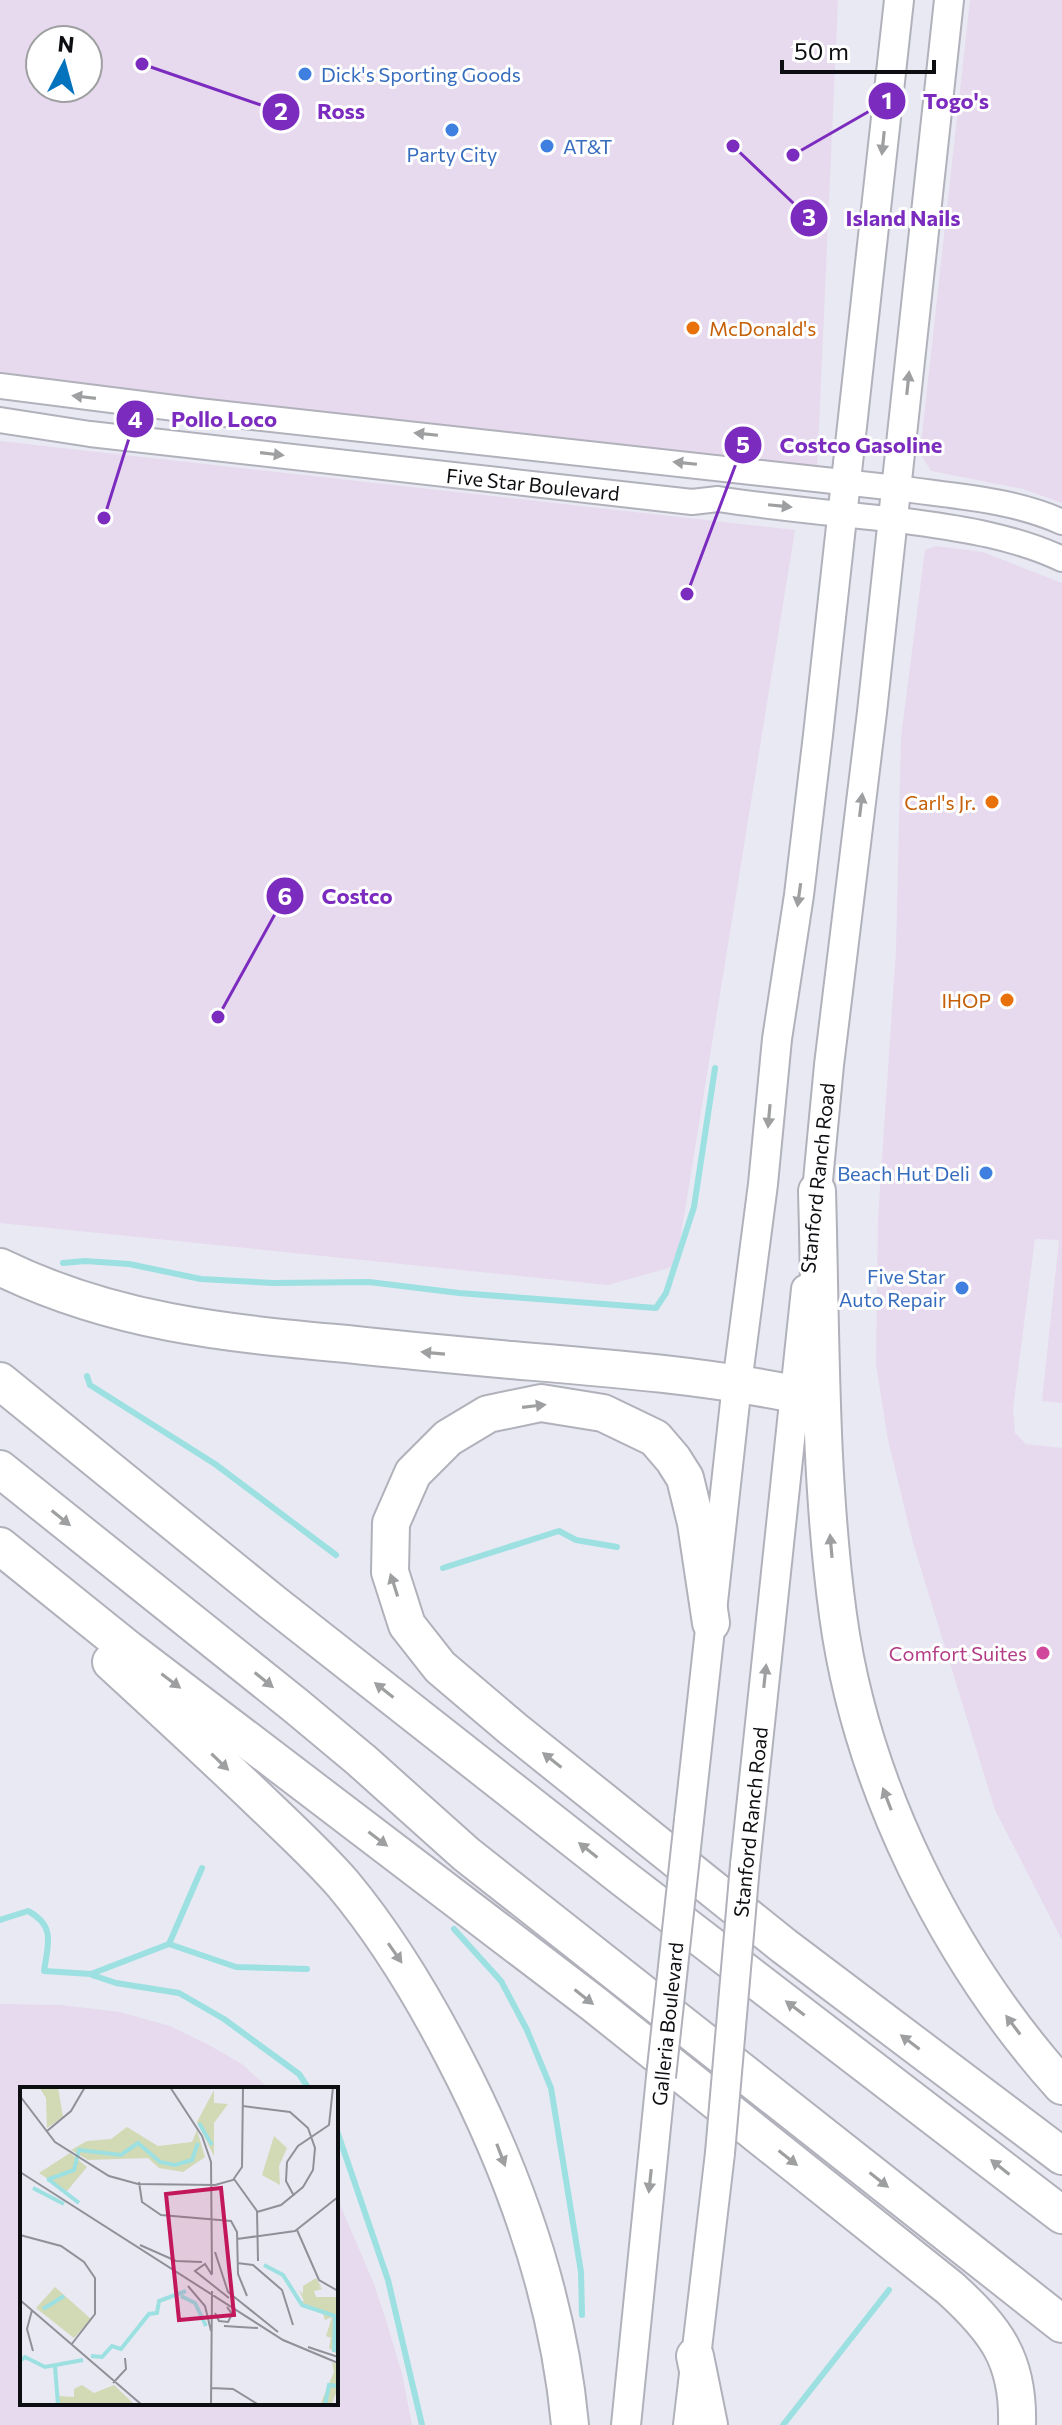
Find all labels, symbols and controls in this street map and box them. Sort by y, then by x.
north arrow [24,24,104,104]
scale bar [782,24,934,74]
text: N [57,29,76,58]
text: 50 m [794,36,849,65]
place label: Dick's Sporting Goods [321,62,521,86]
marker: Dick's Sporting Goods [296,65,314,83]
callout: Togo's [867,78,1005,124]
text: 1 [882,85,892,114]
text: Togo's [923,87,989,114]
callout: Ross [261,89,381,135]
text: 2 [274,96,288,125]
text: Ross [317,97,365,124]
marker: Party City [443,121,461,139]
one-way arrow [877,131,890,156]
place label: AT&T [563,134,612,158]
marker: AT&T [538,137,556,155]
place label: Party City [407,142,497,166]
callout: Island Nails [789,195,976,241]
text: 3 [802,202,816,231]
text: Island Nails [845,204,961,231]
place label: McDonald's [709,316,816,340]
marker: McDonald's [684,319,702,337]
one-way arrow [901,370,914,395]
one-way arrow [72,390,97,403]
callout: Pollo Loco [115,396,293,442]
text: 4 [128,404,143,433]
text: Pollo Loco [171,405,277,432]
callout: Costco Gasoline [723,422,958,468]
one-way arrow [413,428,438,441]
text: 5 [736,429,750,458]
text: Costco Gasoline [780,431,942,458]
one-way arrow [260,448,285,461]
one-way arrow [672,457,697,470]
street label: Five Star Boulevard [445,463,621,505]
one-way arrow [768,499,793,512]
place label: Carl's Jr. [904,790,976,814]
one-way arrow [854,792,867,817]
marker: Carl's Jr. [983,793,1001,811]
callout: Costco [265,873,408,919]
text: 6 [278,881,292,910]
text: Costco [321,882,393,909]
one-way arrow [792,883,805,908]
place label: IHOP [942,988,991,1012]
marker: IHOP [998,991,1016,1009]
street label: Stanford Ranch Road [795,1082,839,1274]
one-way arrow [763,1104,776,1129]
place label: Beach Hut Deli [837,1161,970,1185]
marker: Beach Hut Deli [977,1164,995,1182]
place label: Five Star Auto Repair [839,1264,946,1311]
marker: Five Star Auto Repair [953,1279,971,1297]
one-way arrow [420,1346,445,1359]
one-way arrow [522,1399,547,1412]
one-way arrow [51,1509,71,1526]
one-way arrow [824,1533,837,1558]
one-way arrow [387,1572,400,1596]
place label: Comfort Suites [889,1641,1027,1665]
marker: Comfort Suites [1034,1644,1052,1662]
one-way arrow [758,1663,771,1688]
one-way arrow [254,1671,274,1688]
one-way arrow [161,1673,181,1689]
one-way arrow [374,1682,394,1699]
street label: Stanford Ranch Road [728,1726,772,1918]
one-way arrow [542,1752,562,1768]
one-way arrow [210,1753,229,1771]
one-way arrow [880,1787,893,1811]
one-way arrow [367,1830,388,1846]
one-way arrow [578,1843,598,1859]
street label: Galleria Boulevard [646,1941,688,2107]
one-way arrow [387,1943,402,1964]
one-way arrow [574,1988,594,2004]
one-way arrow [785,2001,805,2017]
one-way arrow [1006,2015,1022,2035]
one-way arrow [900,2034,920,2050]
inset map [20,2087,338,2405]
one-way arrow [495,2143,508,2167]
one-way arrow [778,2149,798,2166]
one-way arrow [990,2160,1010,2176]
one-way arrow [644,2169,657,2194]
one-way arrow [869,2171,889,2188]

